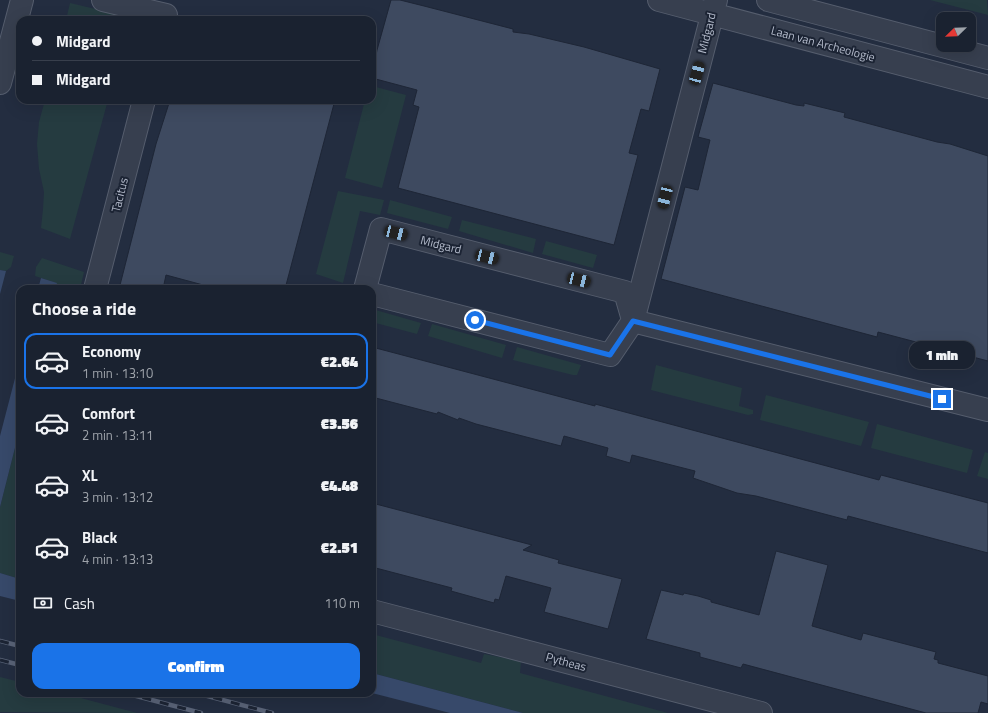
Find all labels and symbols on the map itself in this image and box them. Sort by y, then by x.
street label: Midgard [692,10,721,55]
north arrow [936,12,976,52]
street label: Laan van Archeologie [769,21,877,67]
car [688,60,706,86]
street label: Tacitus [106,175,133,214]
car [656,184,674,210]
car [383,224,409,242]
street label: Midgard [419,230,464,259]
car [474,248,500,266]
car [566,271,592,289]
route start [466,311,484,329]
callout: 1 min [909,341,975,369]
route end [933,390,951,408]
street label: Pytheas [544,647,589,676]

